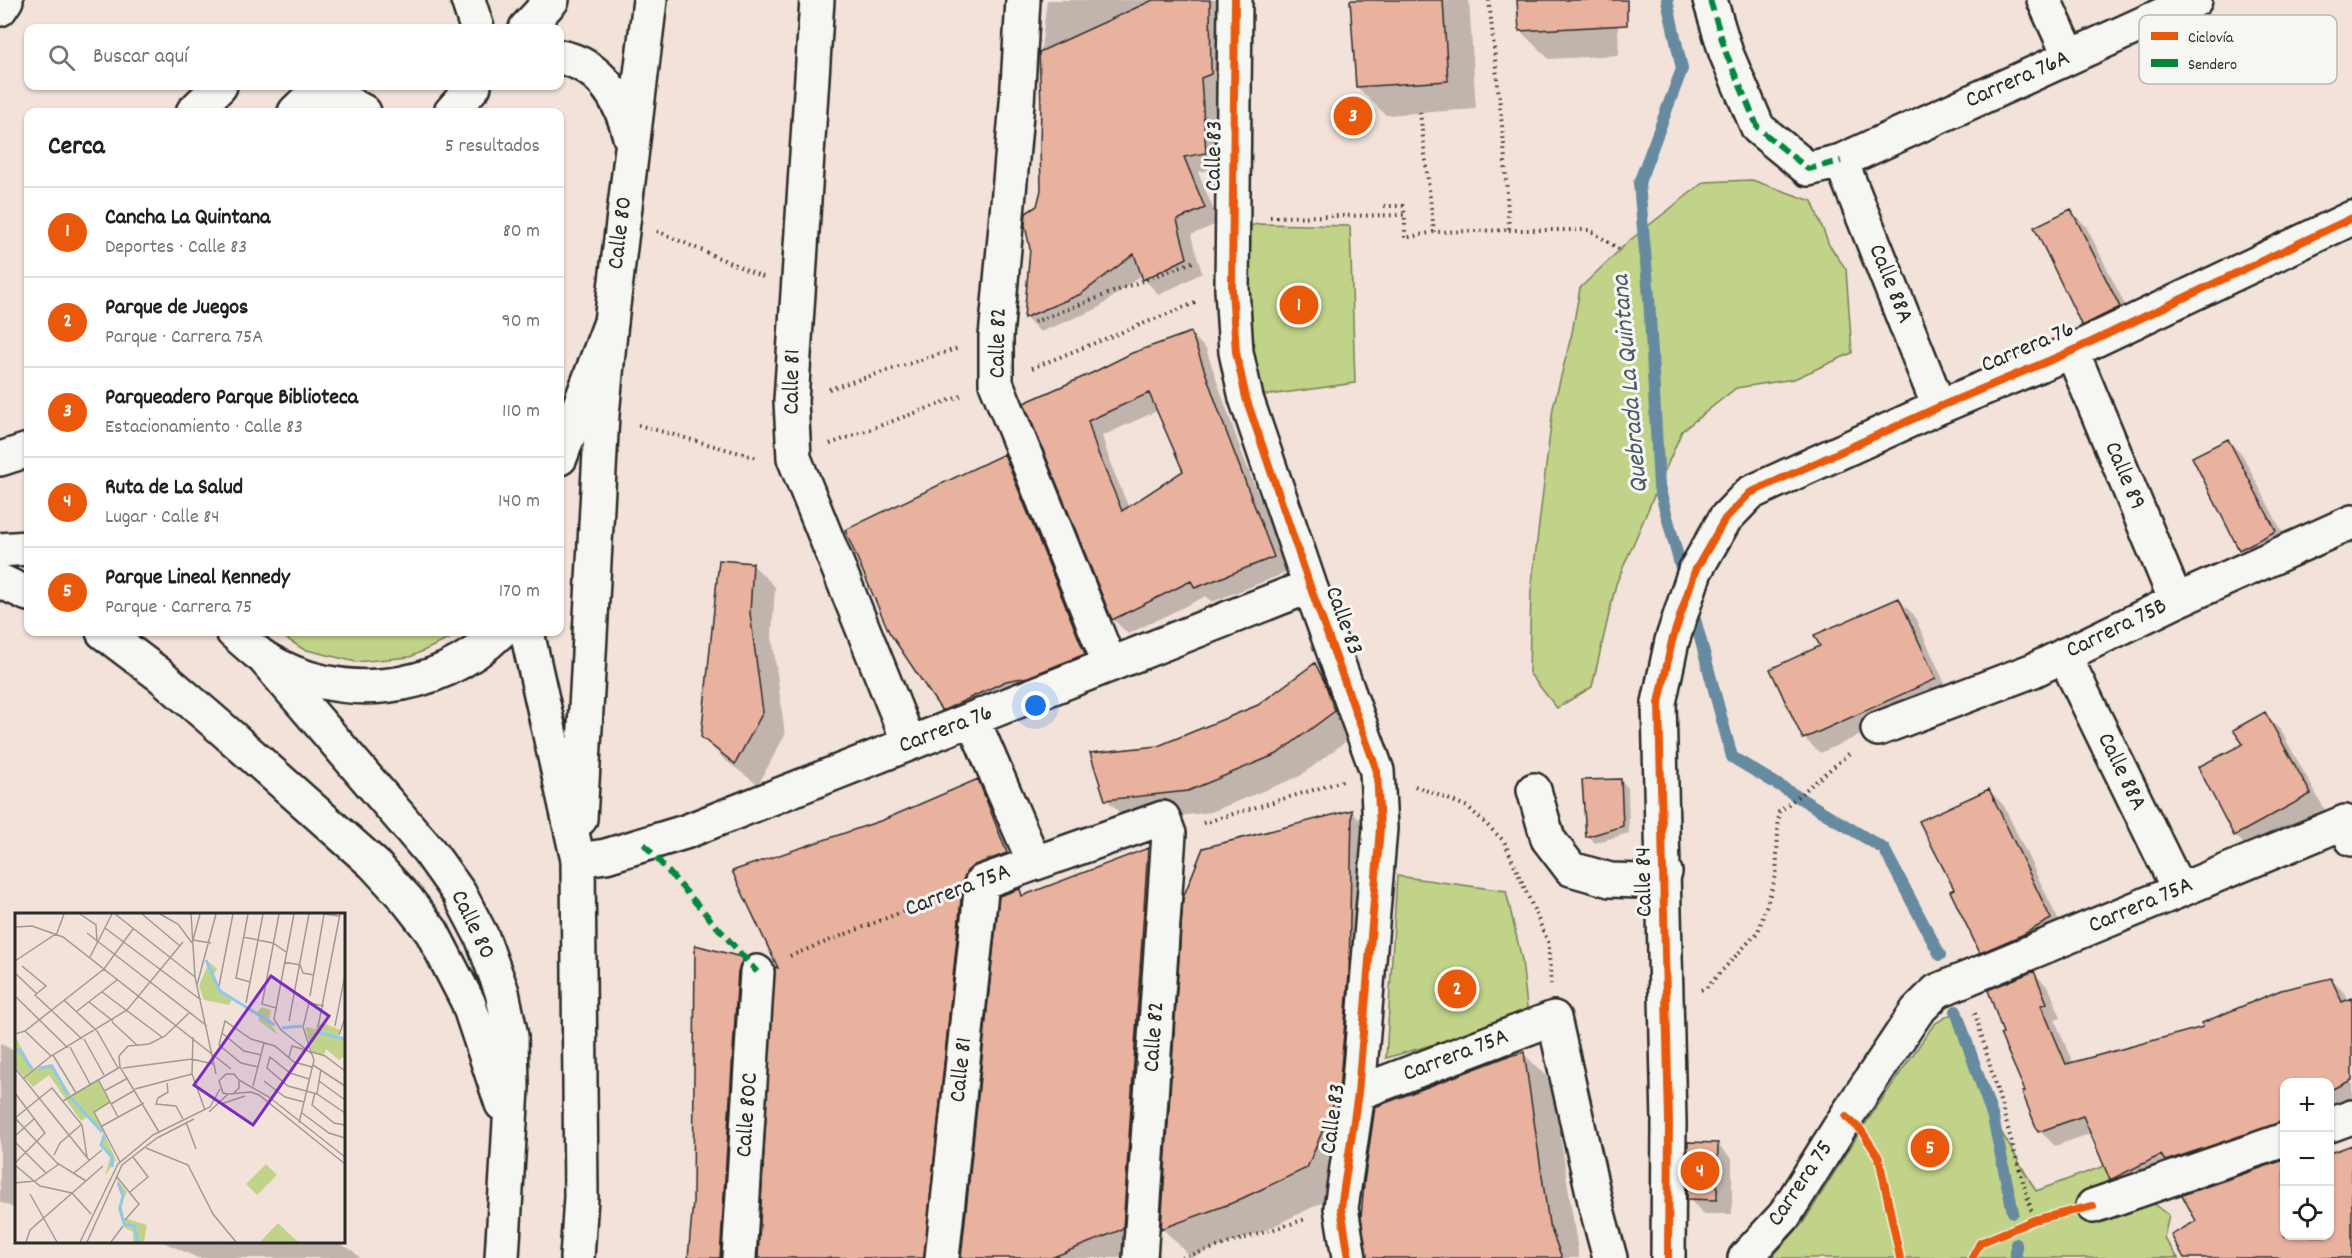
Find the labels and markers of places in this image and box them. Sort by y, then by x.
pin: 3 [1334,94,1372,138]
pin: 1 [1280,282,1318,328]
pin: 2 [1438,966,1476,1012]
pin: 5 [1910,1126,1950,1170]
pin: 4 [1680,1148,1720,1194]

